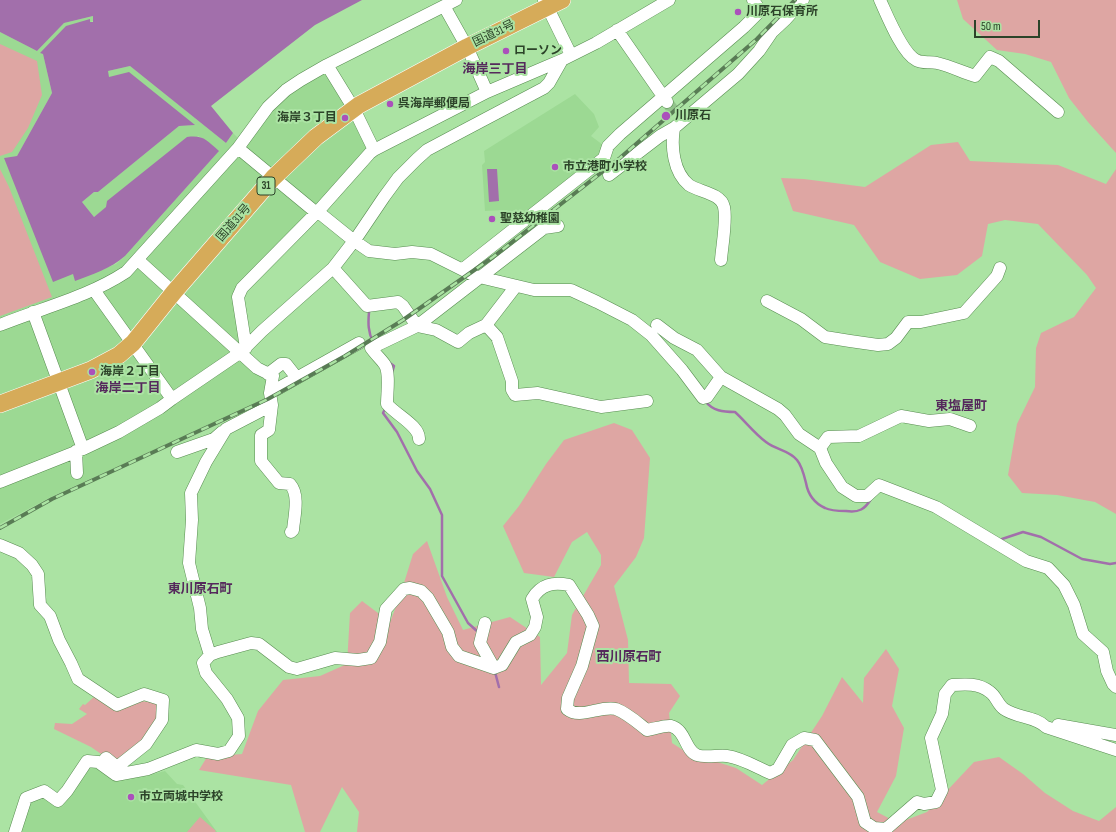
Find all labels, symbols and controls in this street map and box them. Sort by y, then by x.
place label: 川原石保育所 [746,5,818,19]
marker: 川原石保育所 [733,7,743,17]
scale bar [976,12,1042,38]
street label: 国道31号 [471,18,517,50]
text: 50 m [981,19,1001,34]
place label: ローソン [514,44,562,58]
marker: ローソン [501,46,511,56]
district label: 海岸三丁目 [463,62,527,78]
place label: 呉海岸郵便局 [398,97,470,111]
marker: 呉海岸郵便局 [385,99,395,109]
place label: 川原石 [675,109,711,123]
marker: 川原石 [660,110,672,122]
place label: 海岸３丁目 [277,111,337,125]
marker: 海岸３丁目 [340,113,350,123]
place label: 市立港町小学校 [563,160,647,174]
marker: 市立港町小学校 [550,162,560,172]
road number: 31 [257,177,275,195]
street label: 国道31号 [214,201,254,245]
place label: 聖慈幼稚園 [500,212,560,226]
marker: 聖慈幼稚園 [487,214,497,224]
place label: 海岸２丁目 [100,365,160,379]
marker: 海岸２丁目 [87,367,97,377]
district label: 海岸二丁目 [96,381,160,397]
district label: 東塩屋町 [935,399,987,415]
district label: 東川原石町 [168,582,232,598]
district label: 西川原石町 [597,650,661,666]
place label: 市立両城中学校 [139,790,223,804]
marker: 市立両城中学校 [126,792,136,802]

